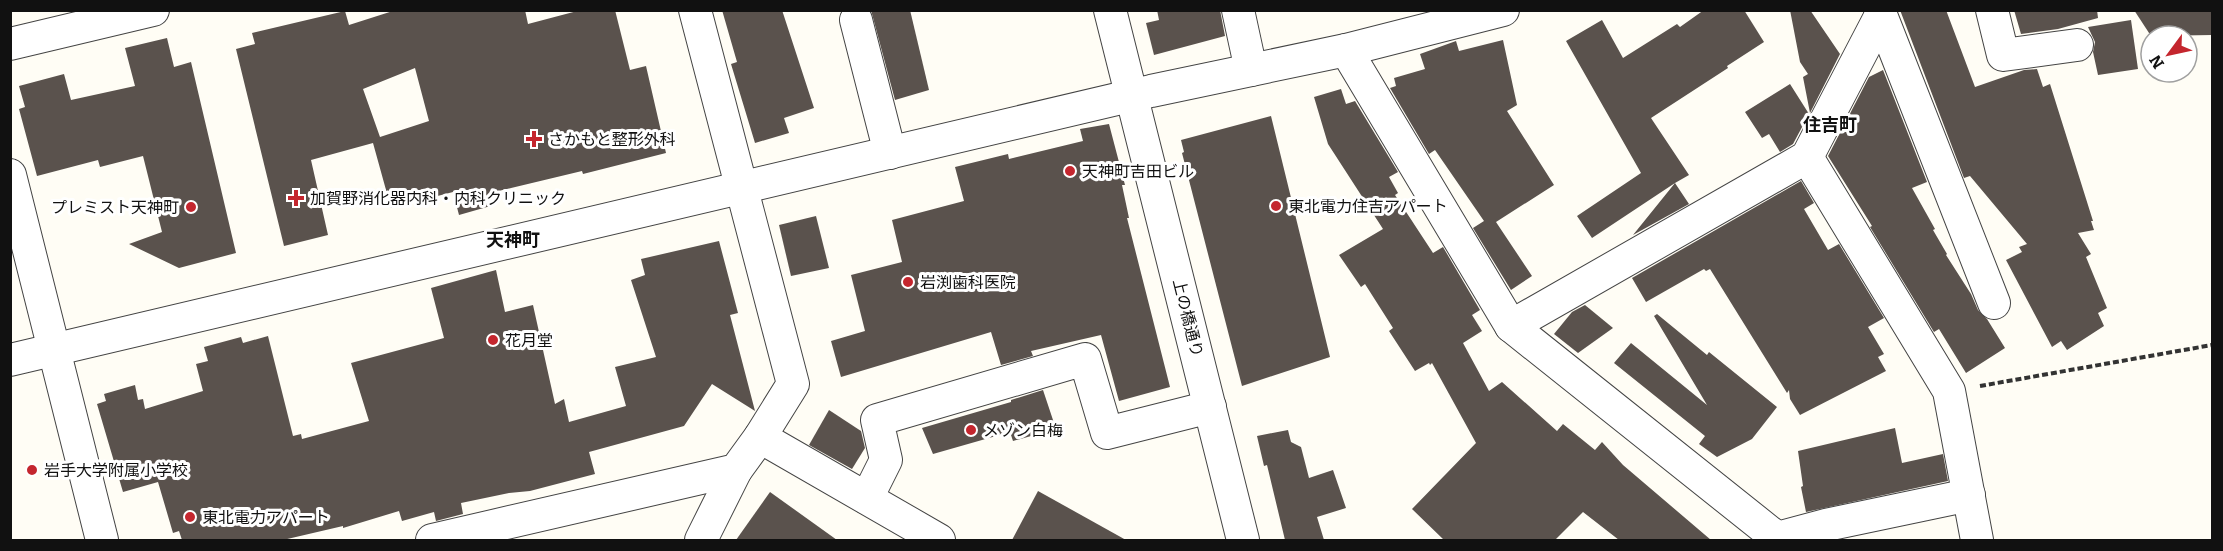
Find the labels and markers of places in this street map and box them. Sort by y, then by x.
marker: さかもと整形外科 [525,130,543,148]
place label: さかもと整形外科 [548,130,676,149]
place label: 天神町吉田ビル [1082,162,1194,181]
marker: 天神町吉田ビル [1063,164,1077,178]
marker: 加賀野消化器内科・内科クリニック [287,189,305,207]
place label: 加賀野消化器内科・内科クリニック [310,189,566,208]
place label: 東北電力住吉アパート [1288,197,1448,216]
place label: プレミスト天神町 [51,198,179,217]
marker: 東北電力住吉アパート [1269,199,1283,213]
marker: プレミスト天神町 [184,200,198,214]
place label: 岩渕歯科医院 [920,273,1016,292]
marker: 岩渕歯科医院 [901,275,915,289]
place label: 花月堂 [505,331,553,350]
marker: 花月堂 [486,333,500,347]
place label: メゾン白梅 [983,421,1063,440]
marker: メゾン白梅 [964,423,978,437]
place label: 岩手大学附属小学校 [44,461,188,480]
marker: 岩手大学附属小学校 [25,463,39,477]
place label: 東北電力アパート [202,508,330,527]
marker: 東北電力アパート [183,510,197,524]

